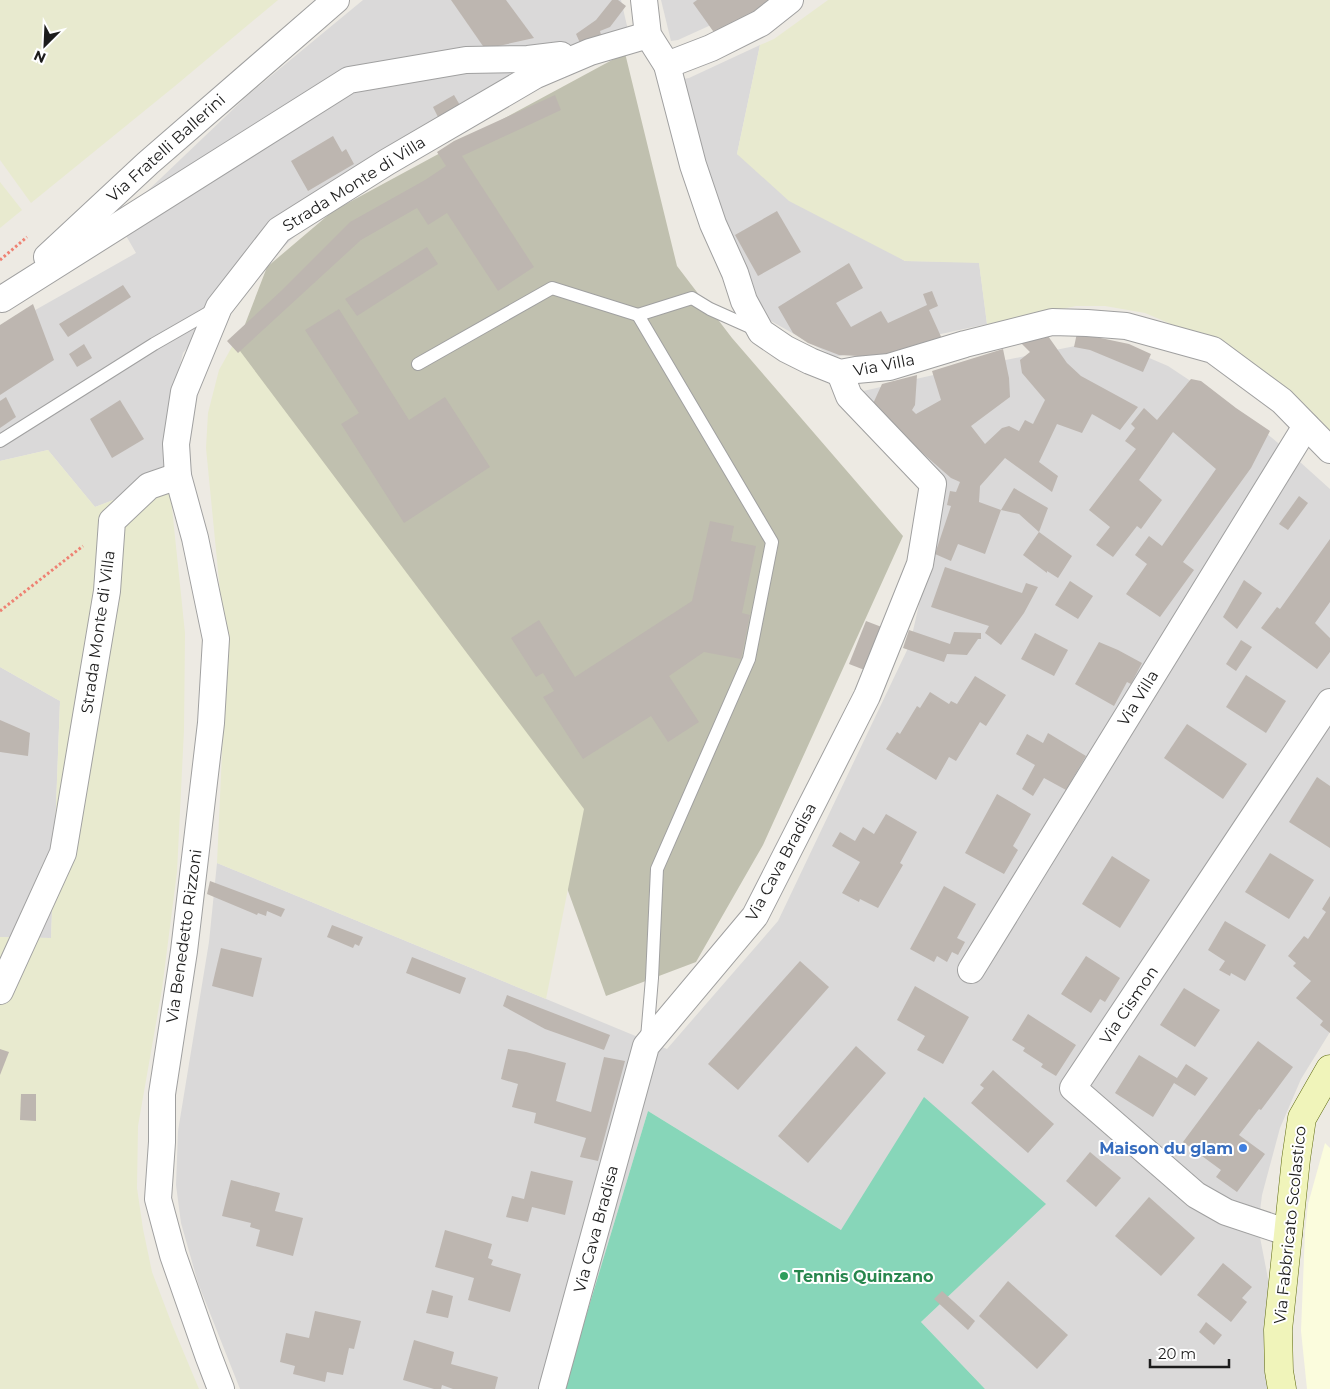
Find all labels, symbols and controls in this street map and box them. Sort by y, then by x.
north arrow [20,20,70,70]
text: N [31,46,49,67]
street label: Via Fratelli Ballerini [103,90,229,206]
street label: Strada Monte di Villa [279,132,429,236]
street label: Via Villa [852,350,916,380]
street label: Strada Monte di Villa [77,549,119,715]
street label: Via Villa [1113,667,1163,729]
street label: Via Cava Bradisa [742,800,820,924]
street label: Via Benedetto Rizzoni [162,848,206,1024]
street label: Via Cismon [1096,962,1162,1048]
street label: Via Fabbricato Scolastico [1270,1125,1310,1325]
place label: Maison du glam [1099,1139,1233,1158]
marker: Maison du glam [1237,1142,1249,1154]
street label: Via Cava Bradisa [570,1163,622,1295]
place label: Tennis Quinzano [794,1267,934,1286]
marker: Tennis Quinzano [778,1270,790,1282]
scale bar [1150,1336,1229,1368]
text: 20 m [1158,1344,1196,1363]

